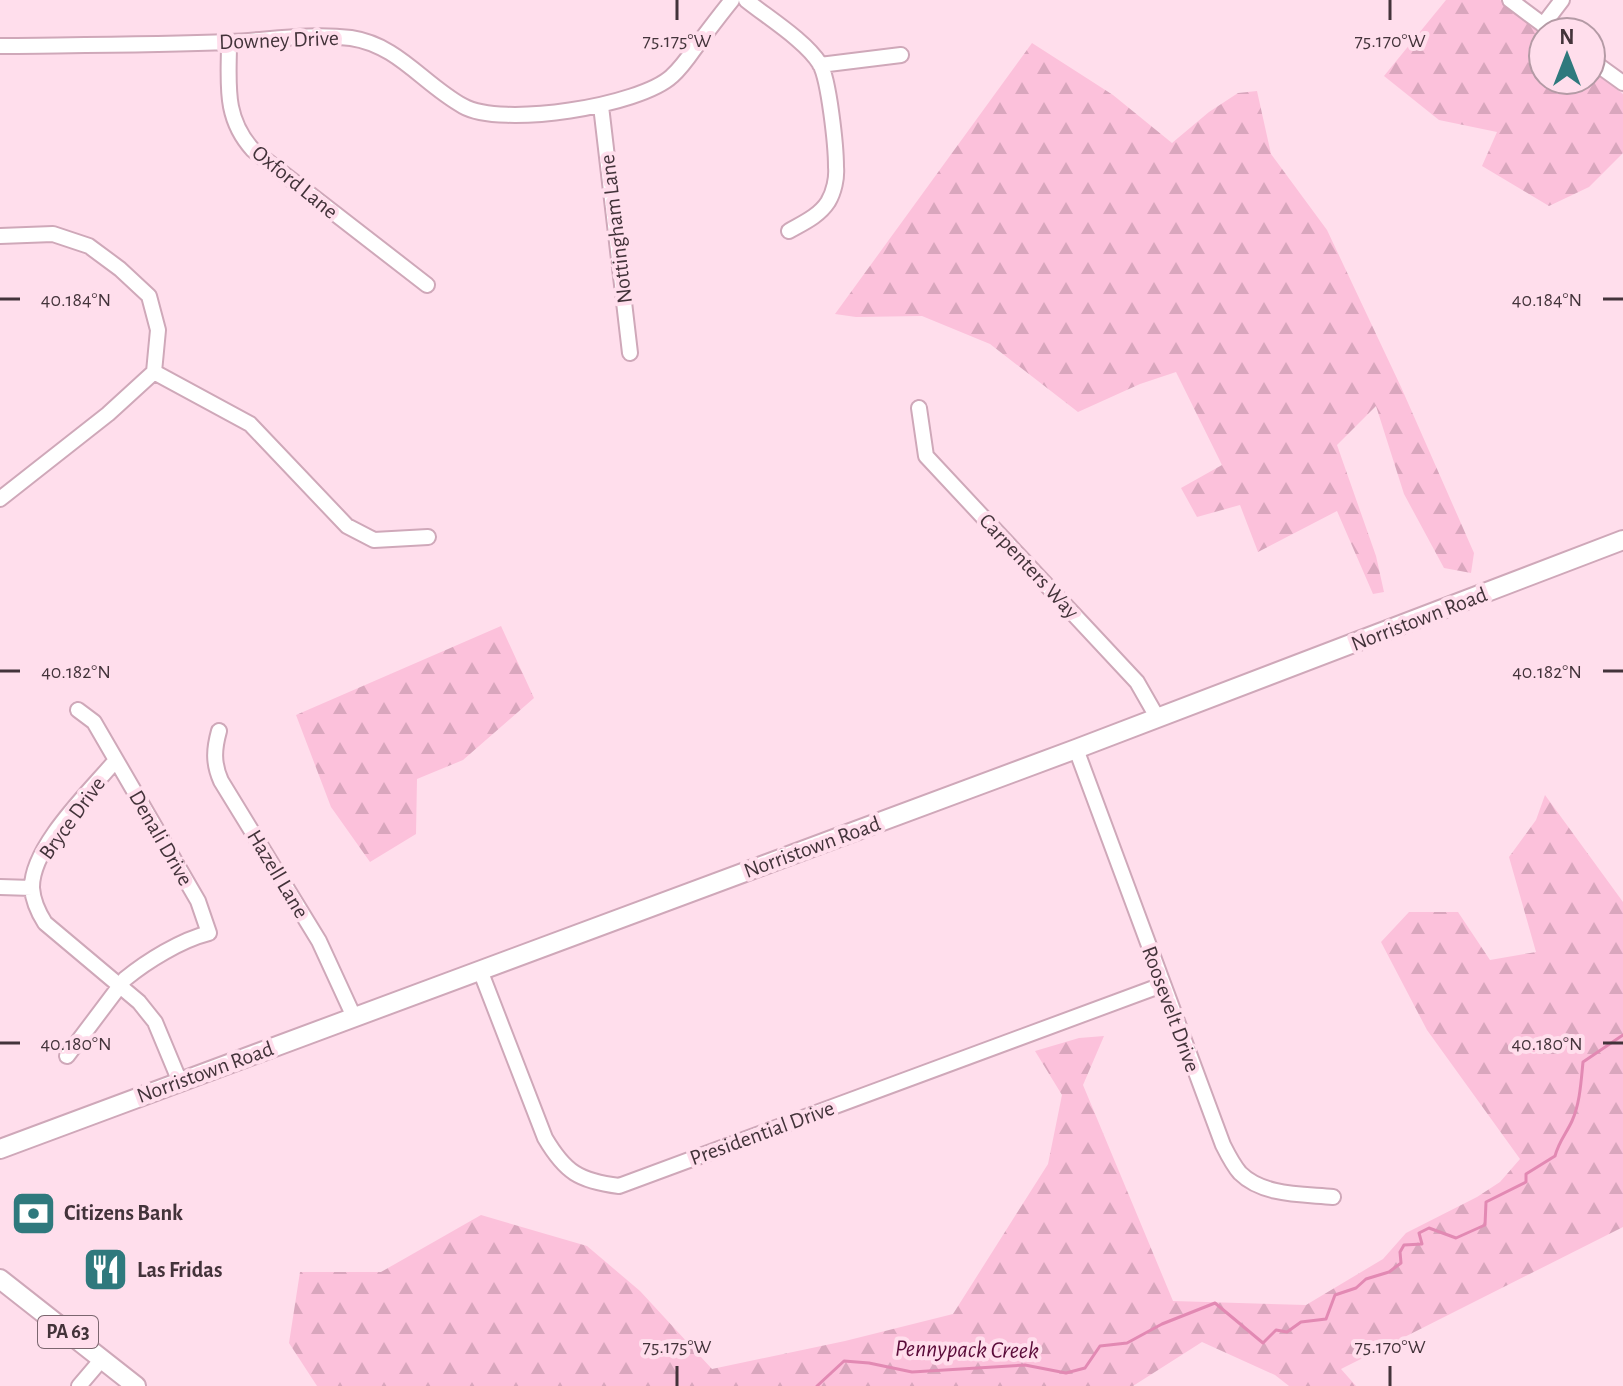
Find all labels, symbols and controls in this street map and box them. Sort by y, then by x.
north arrow [1527,16,1607,96]
text: N [1559,26,1575,48]
street label: Downey Drive [219,27,339,53]
text: 75.175°W [643,31,712,51]
text: 75.170°W [1354,31,1426,51]
street label: Oxford Lane [248,141,342,223]
street label: Nottingham Lane [596,153,636,305]
text: 40.184°N [41,290,111,310]
text: 40.184°N [1512,290,1582,310]
street label: Carpenters Way [975,509,1083,623]
street label: Norristown Road [1348,583,1490,655]
text: 40.182°N [41,662,111,682]
text: 40.182°N [1512,662,1582,682]
street label: Bryce Drive [35,773,109,863]
street label: Denali Drive [125,787,197,889]
street label: Norristown Road [741,812,883,882]
street label: Hazell Lane [243,826,313,922]
street label: Roosevelt Drive [1138,943,1204,1075]
text: 40.180°N [40,1034,112,1054]
text: 40.180°N [1511,1034,1583,1054]
street label: Norristown Road [134,1037,276,1107]
street label: Presidential Drive [687,1097,837,1169]
bank icon: Citizens Bank [9,1189,57,1237]
place label: Citizens Bank [64,1202,183,1224]
restaurant icon: Las Fridas [82,1246,130,1294]
place label: Las Fridas [137,1259,222,1281]
road number: PA 63 [38,1316,98,1348]
text: 75.175°W [643,1337,712,1357]
water label: Pennypack Creek [895,1337,1039,1363]
text: 75.170°W [1354,1337,1426,1357]

